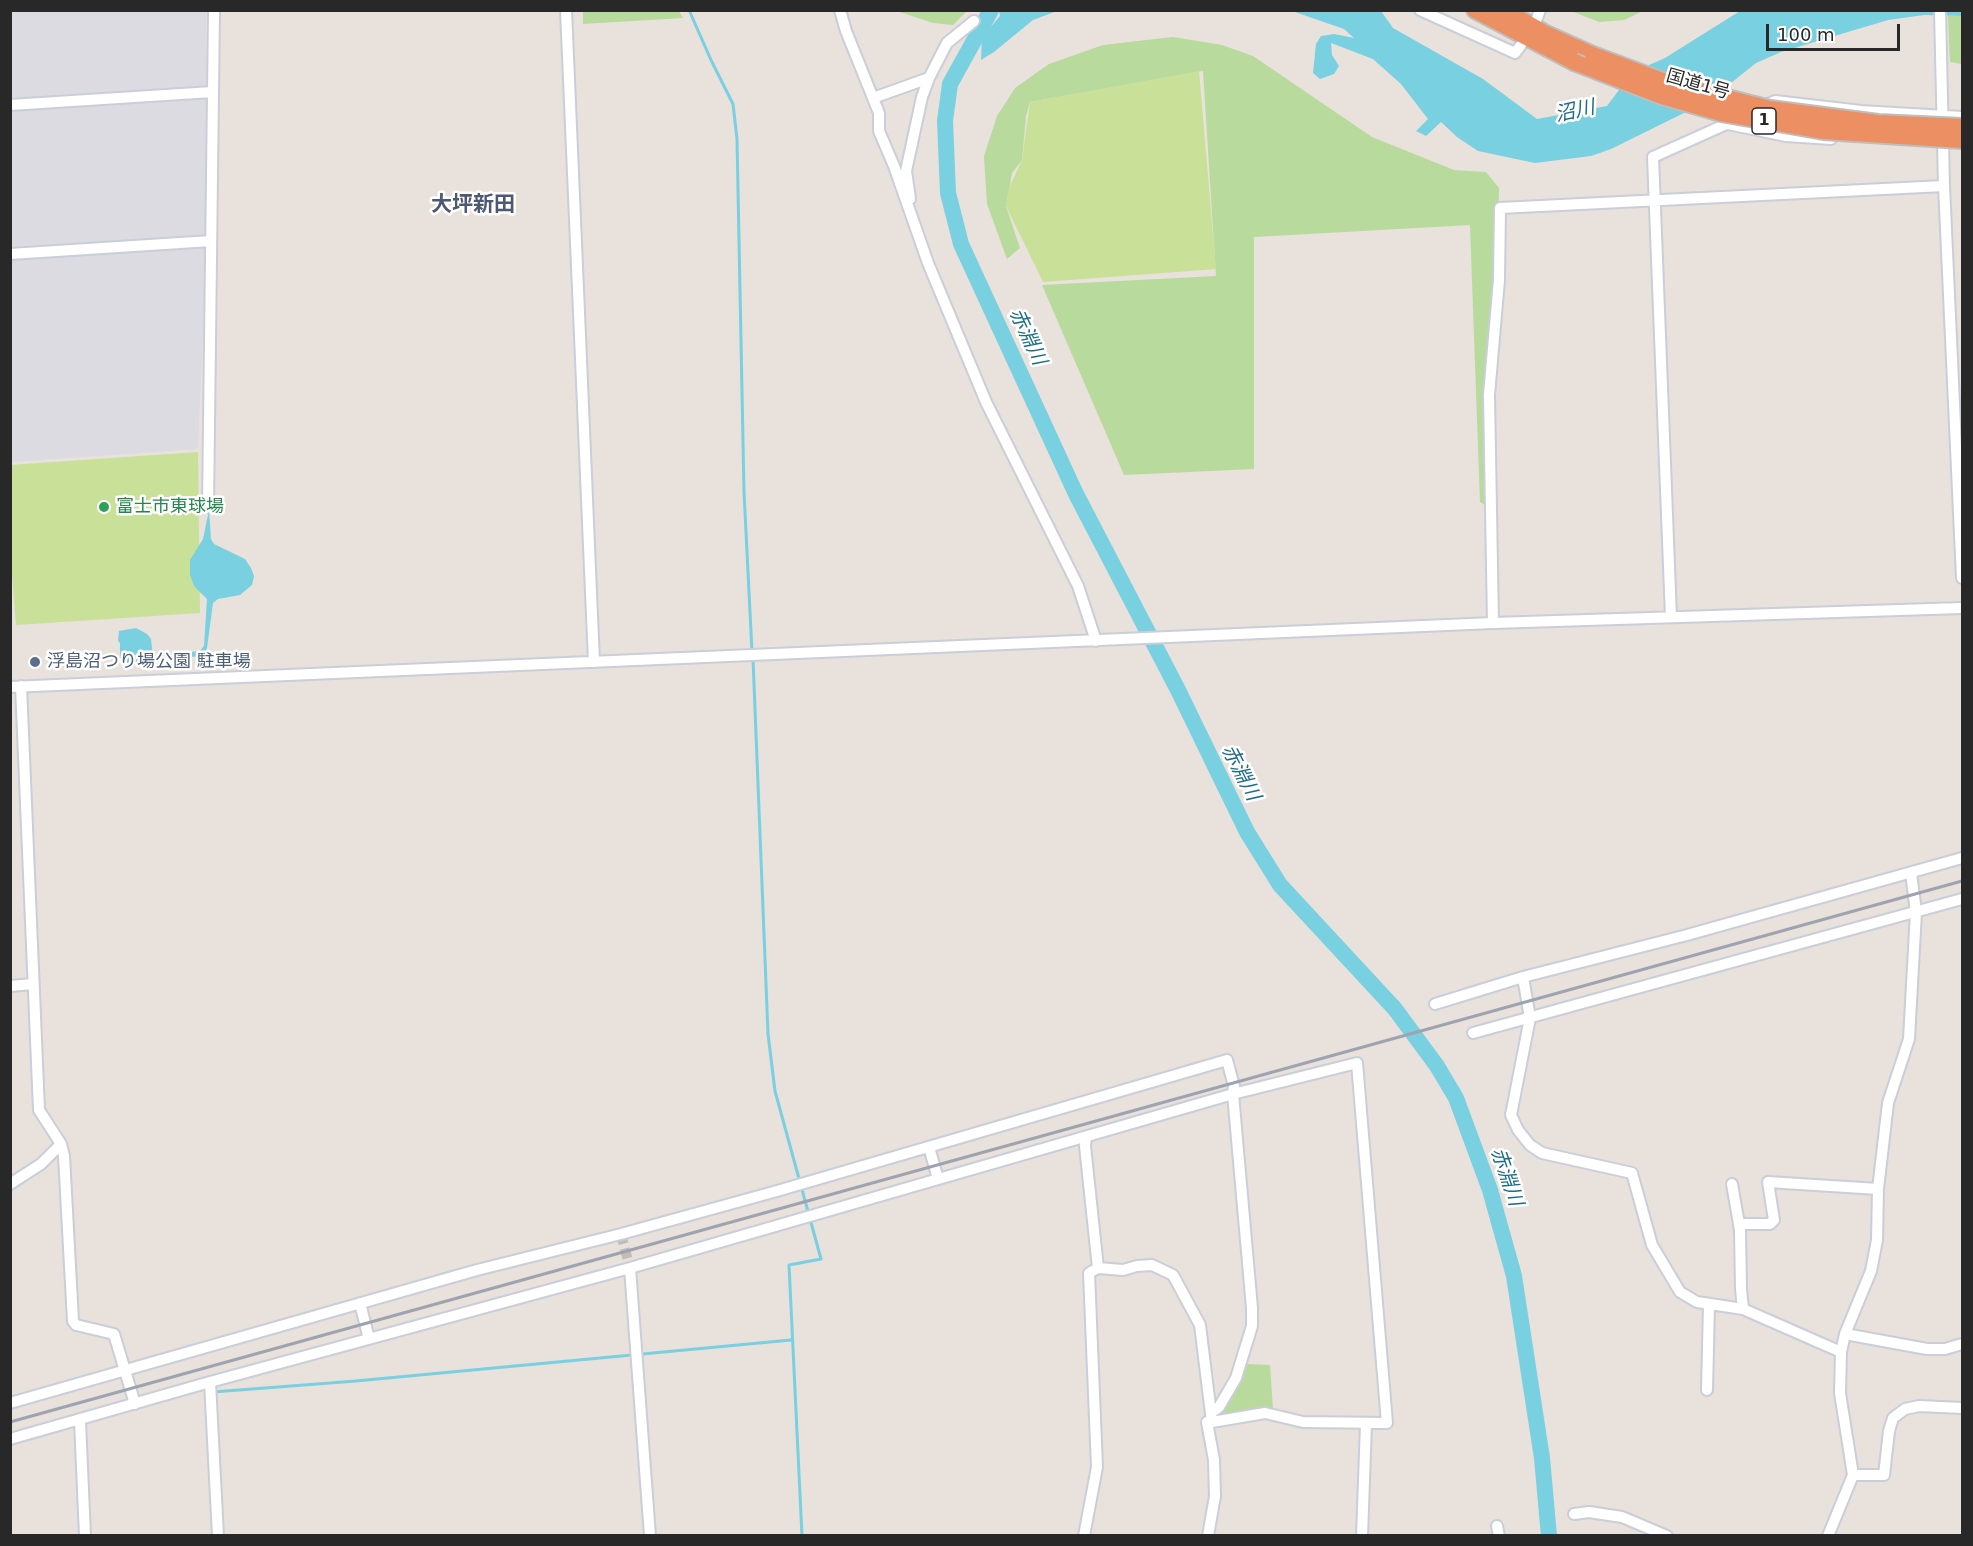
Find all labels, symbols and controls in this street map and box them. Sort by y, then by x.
scale bar [1769,12,1902,50]
text: 100 m [1777,24,1835,45]
street label: 国道1号 [1664,66,1732,104]
water label: 沼川 [1553,96,1597,128]
road number: 1 [1752,108,1776,134]
district label: 大坪新田 [431,193,515,219]
water label: 赤淵川 [1003,305,1051,369]
place label: 富士市東球場 [116,496,224,518]
marker: 富士市東球場 [97,500,111,514]
place label: 浮島沼つり場公園 駐車場 [47,651,251,673]
marker: 浮島沼つり場公園 駐車場 [28,655,42,669]
water label: 赤淵川 [1216,741,1264,805]
water label: 赤淵川 [1485,1145,1527,1209]

